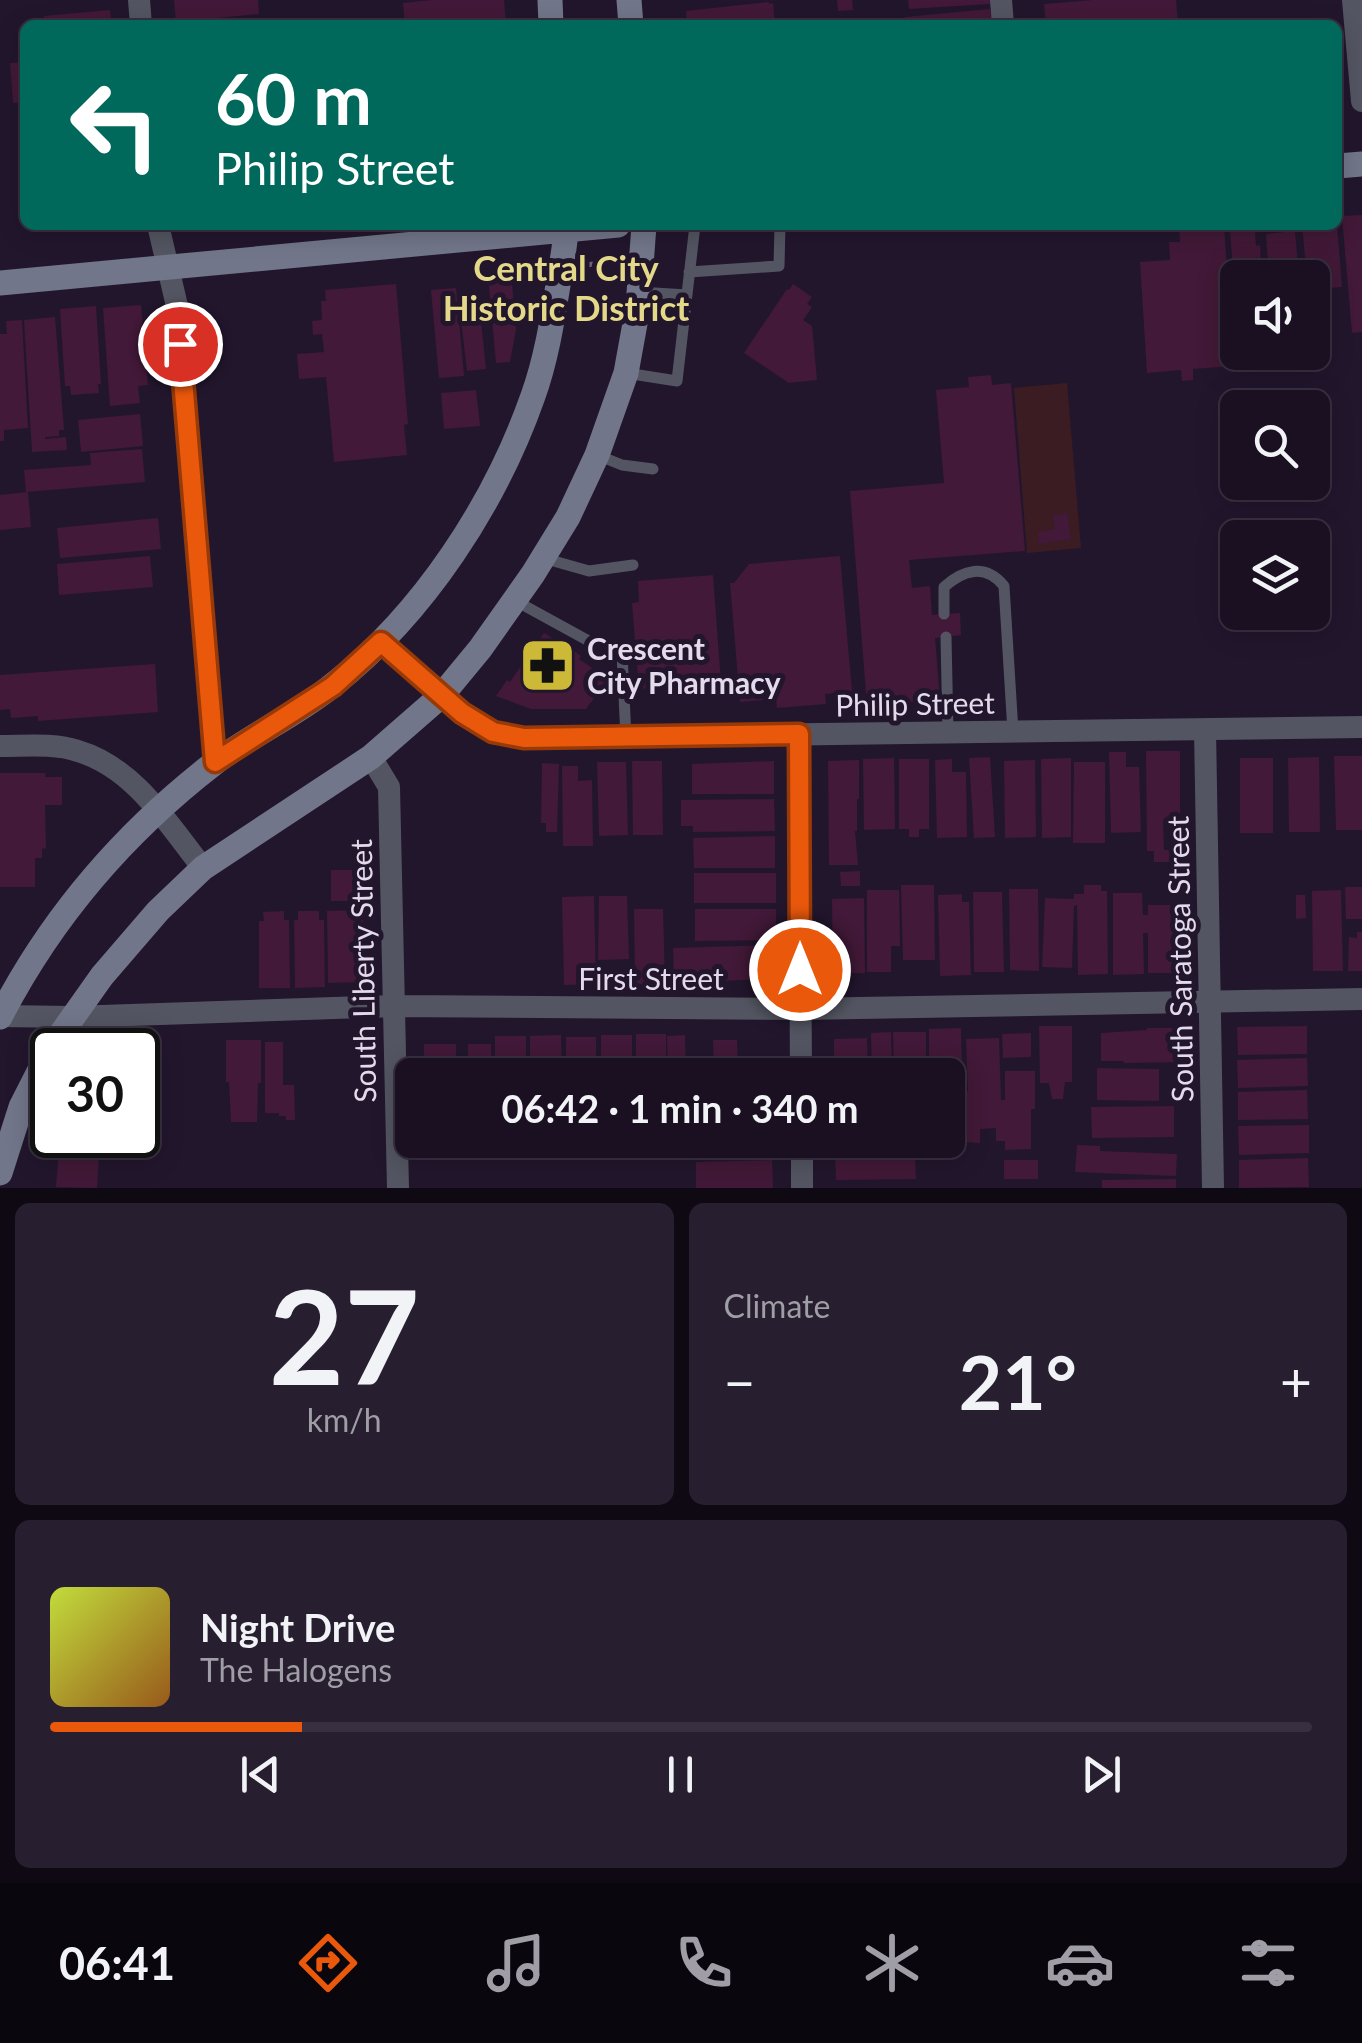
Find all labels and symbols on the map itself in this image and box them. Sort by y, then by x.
district label: Central City Historic District [443,246,689,328]
pin [138,302,223,387]
place label: Crescent City Pharmacy [587,630,781,700]
pharmacy icon: Crescent City Pharmacy [518,635,578,695]
street label: Philip Street [835,684,995,722]
street label: South Saratoga Street [1159,815,1199,1102]
street label: South Liberty Street [342,839,382,1103]
position arrow [748,918,852,1022]
street label: First Street [578,960,724,996]
speed limit sign: 30 [30,1028,160,1158]

